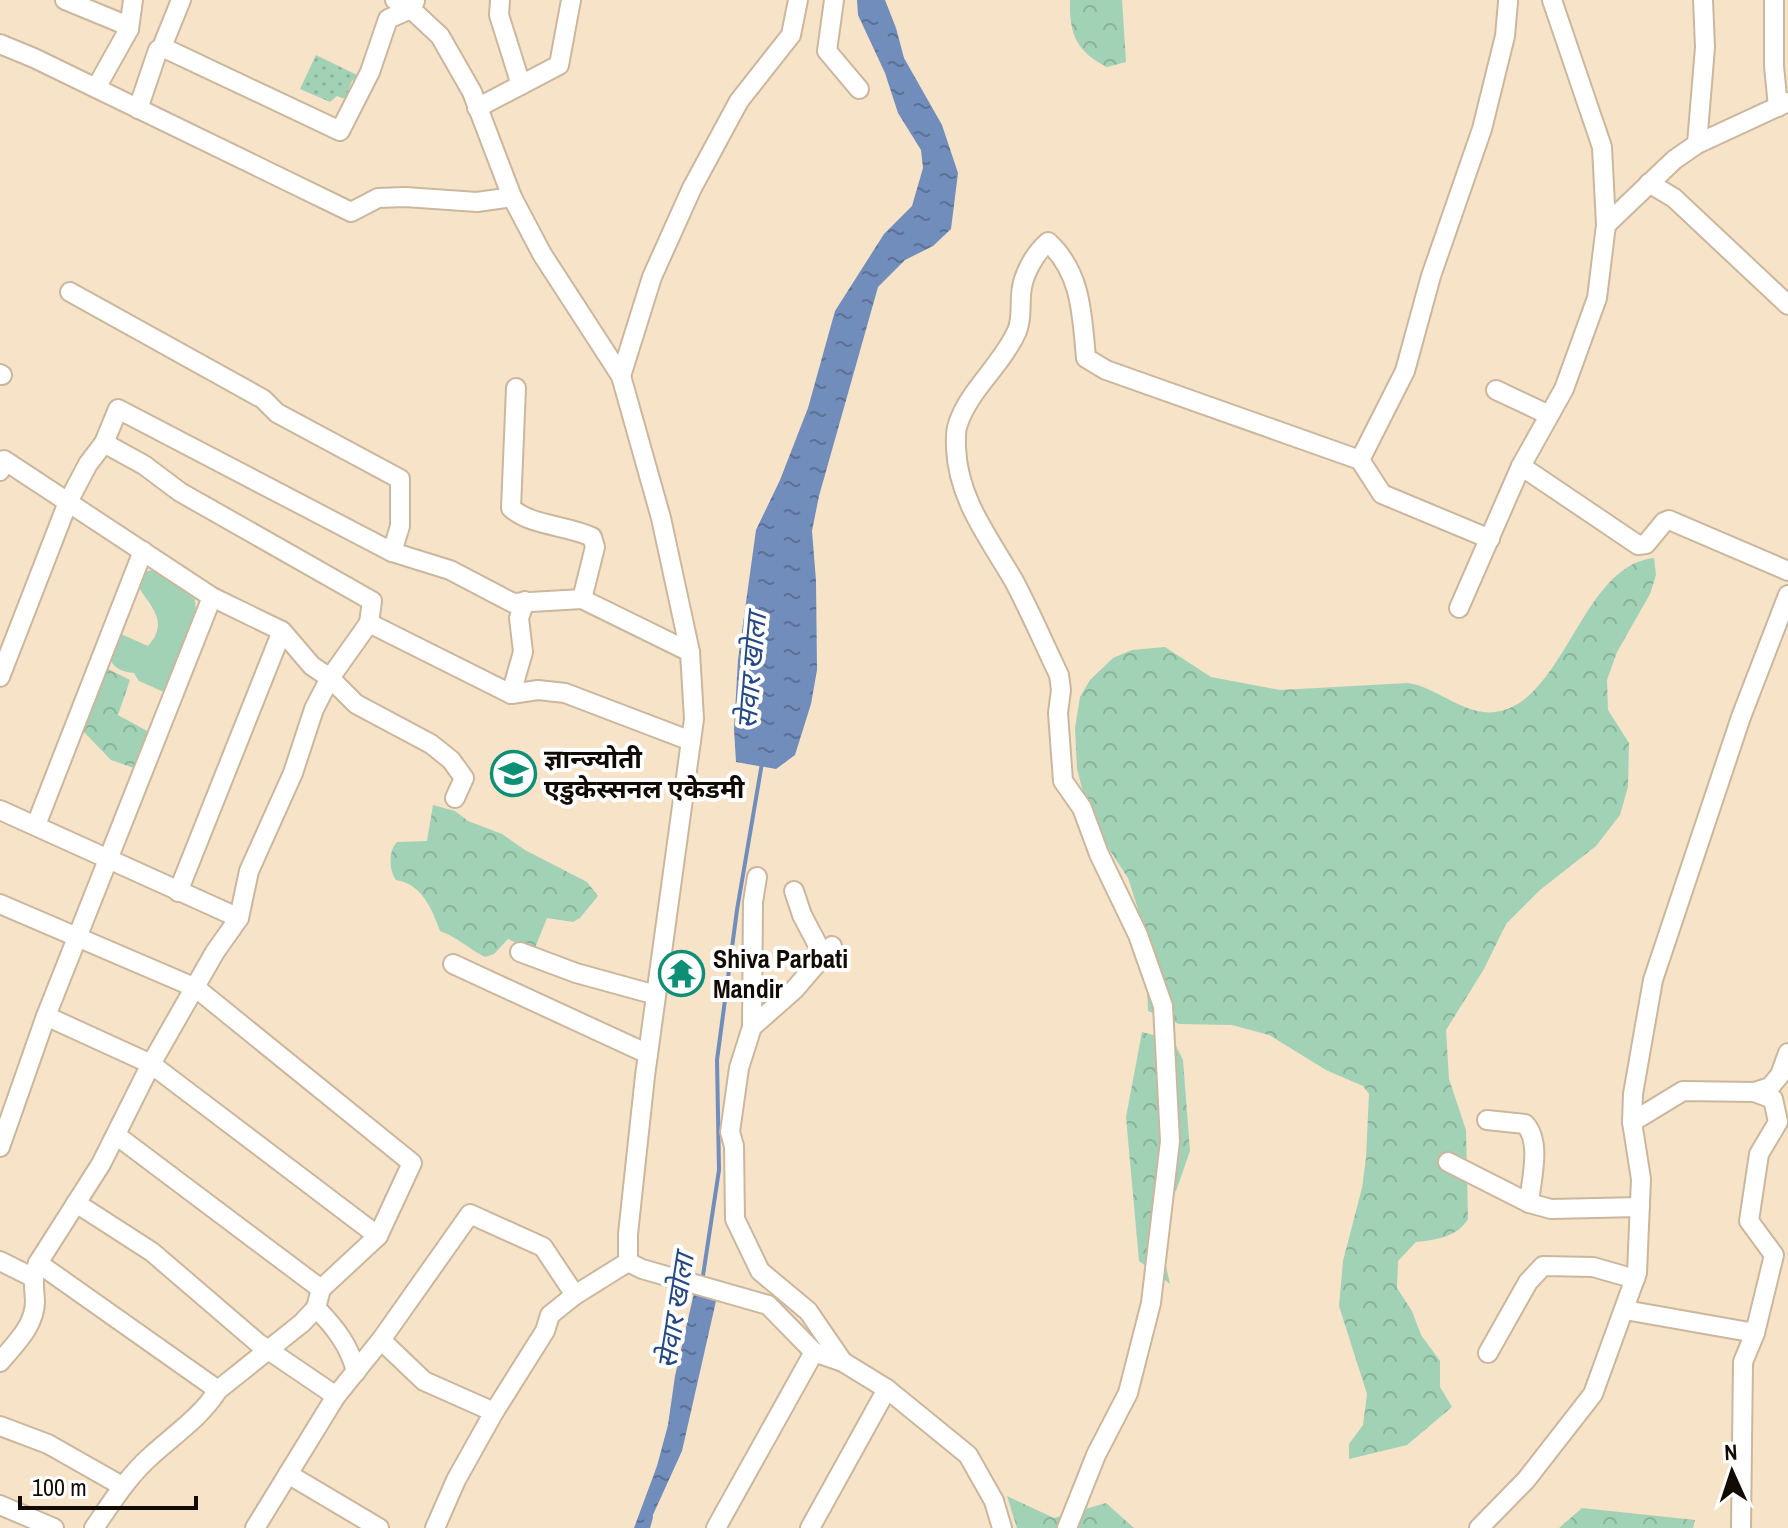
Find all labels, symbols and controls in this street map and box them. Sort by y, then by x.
water label: सेवार खोला [727,607,775,730]
place label: ज्ञान्ज्योती एडुकेस्सनल एकेडमी [544,741,746,806]
school or university icon: ज्ञान्ज्योती एडुकेस्सनल एकेडमी [489,750,537,798]
place label: Shiva Parbati Mandir [713,941,848,1006]
temple icon: Shiva Parbati Mandir [658,950,706,998]
water label: सेवार खोला [647,1246,704,1371]
north arrow [1692,1432,1772,1512]
text: N [1724,1437,1738,1467]
scale bar [20,1460,196,1510]
text: 100 m [32,1471,87,1503]

